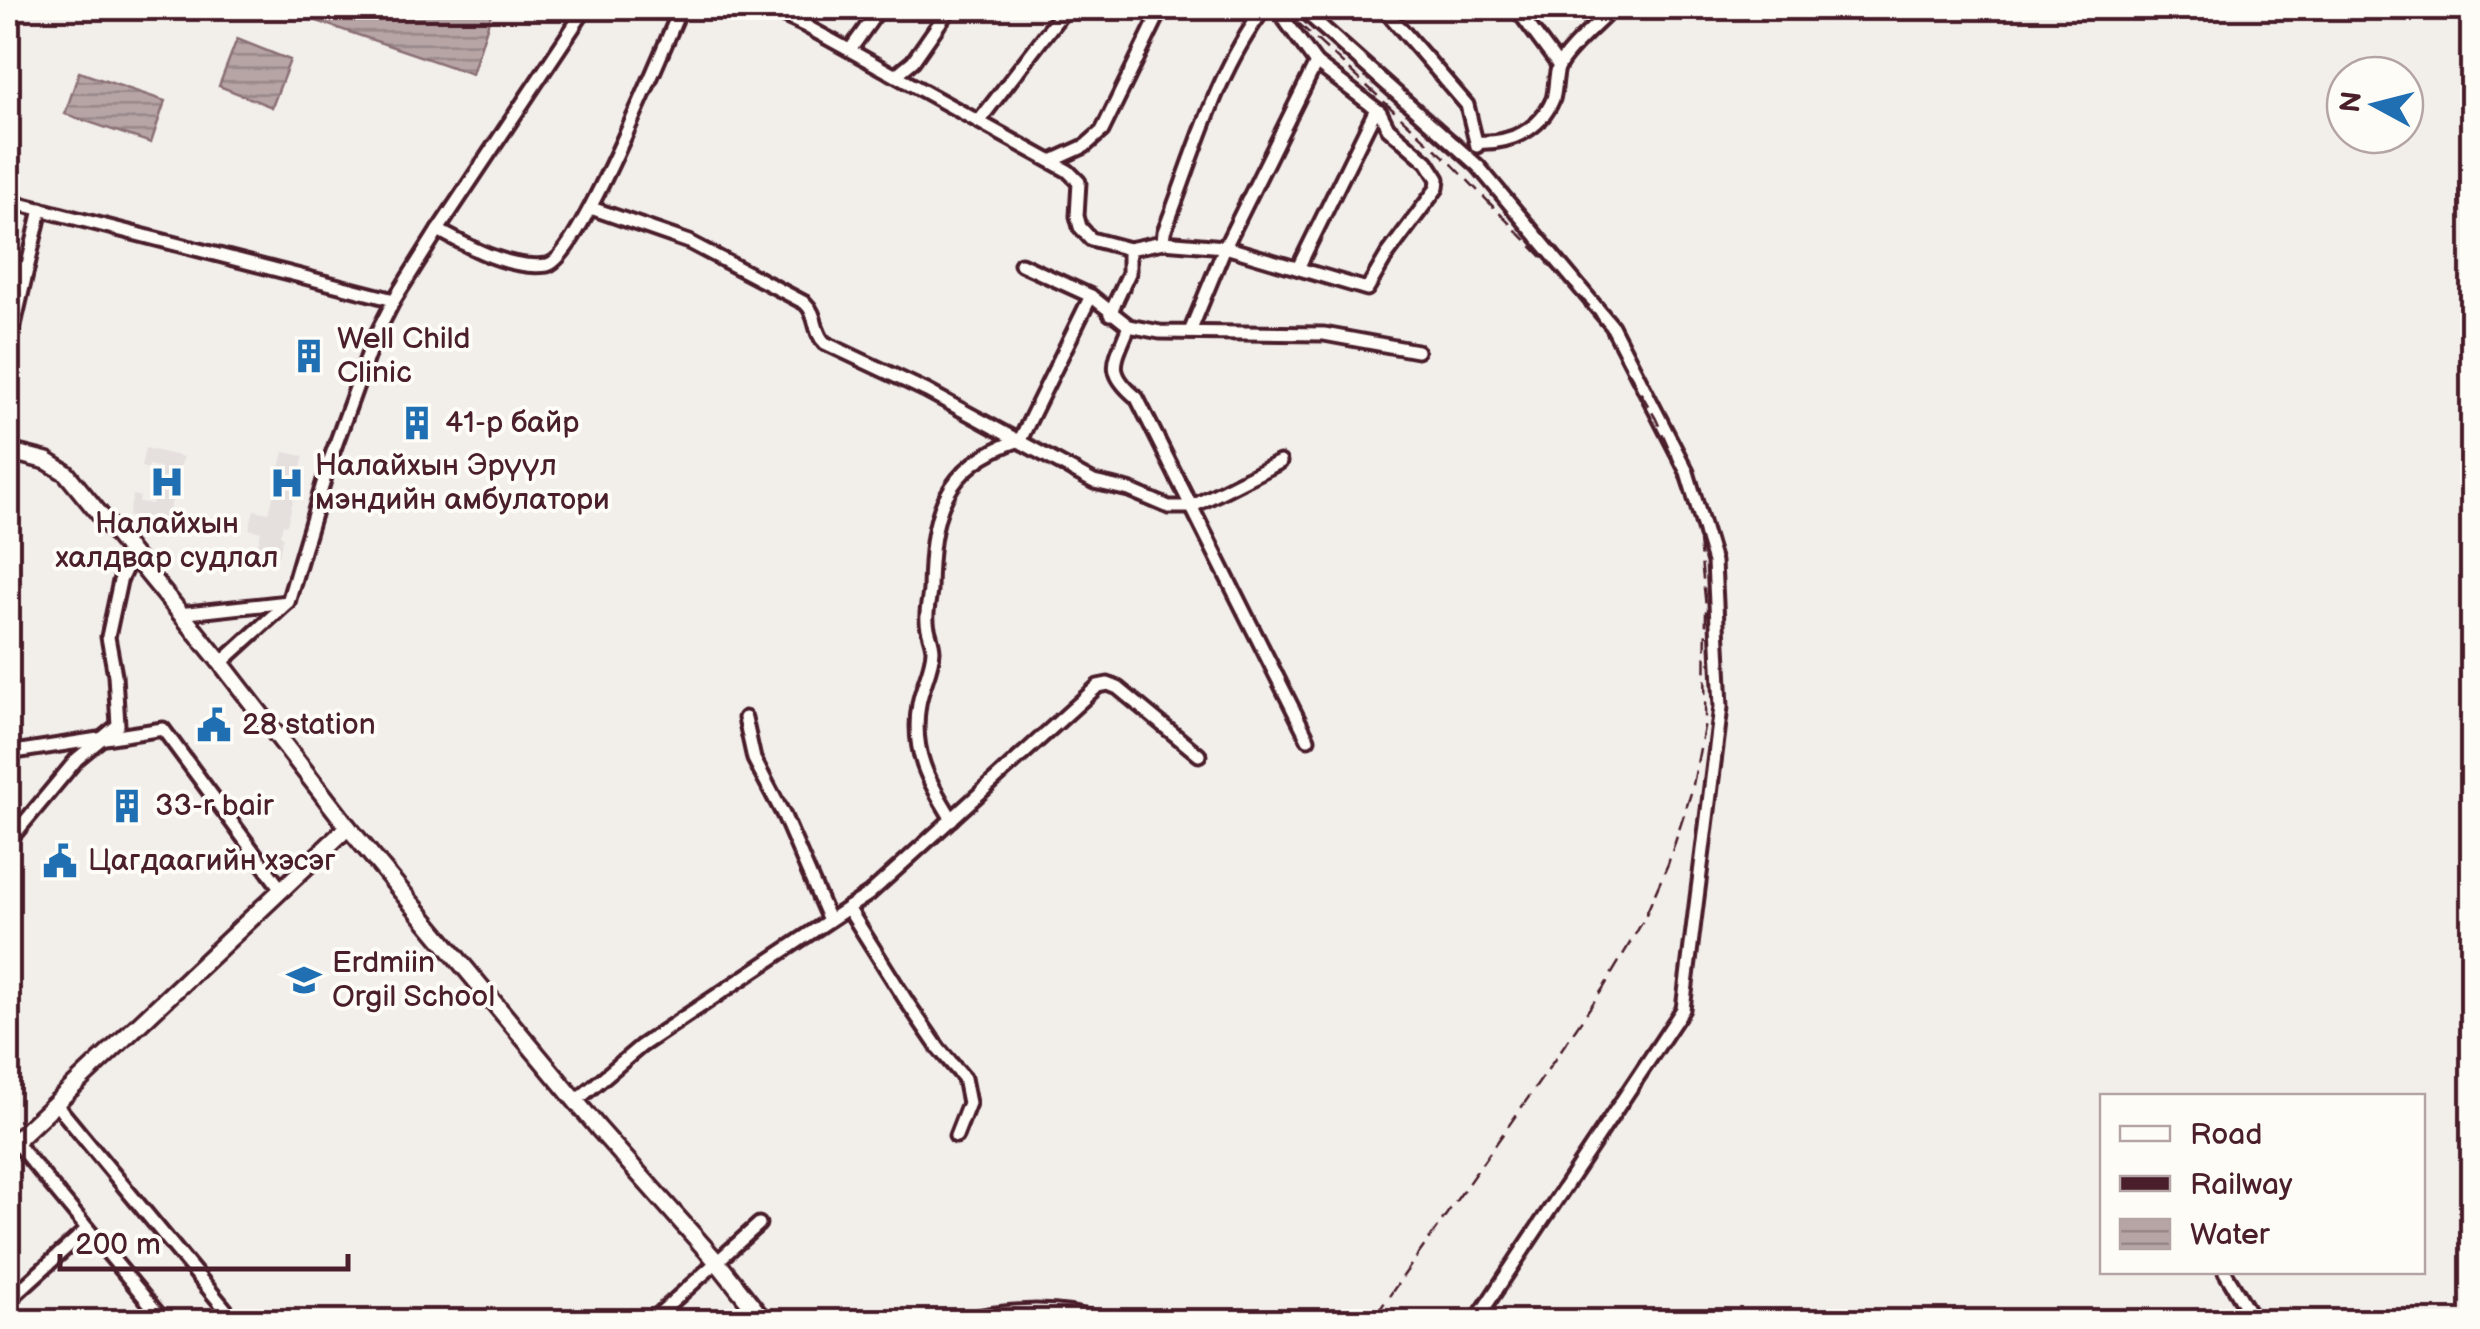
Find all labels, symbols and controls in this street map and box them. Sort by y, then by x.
north arrow [2325,55,2425,155]
text: N [2334,90,2369,115]
place label: Well Child Clinic [337,321,471,391]
building icon: Well Child Clinic [290,337,328,375]
building icon: 41-р байр [398,404,436,442]
place label: 41-р байр [445,405,579,441]
place label: Налайхын Эрүүл мэндийн амбулатори [315,448,610,518]
hospital icon: Налайхын халдвар судлал [148,463,186,501]
hospital icon: Налайхын Эрүүл мэндийн амбулатори [268,464,306,502]
place label: Налайхын халдвар судлал [55,506,279,576]
public building icon: 28 station [195,706,233,744]
place label: 28 station [242,707,376,743]
building icon: 33-r bair [108,787,146,825]
place label: 33-r bair [155,788,275,824]
public building icon: Цагдаагийн хэсэг [41,842,79,880]
place label: Цагдаагийн хэсэг [88,843,336,879]
place label: Erdmiin Orgil School [332,945,495,1015]
school or university icon: Erdmiin Orgil School [285,961,323,999]
legend [2100,1094,2425,1274]
text: Road [2190,1117,2263,1153]
text: Railway [2190,1167,2293,1203]
scale bar [60,1209,348,1271]
text: Water [2190,1217,2271,1253]
text: 200 m [75,1227,161,1263]

